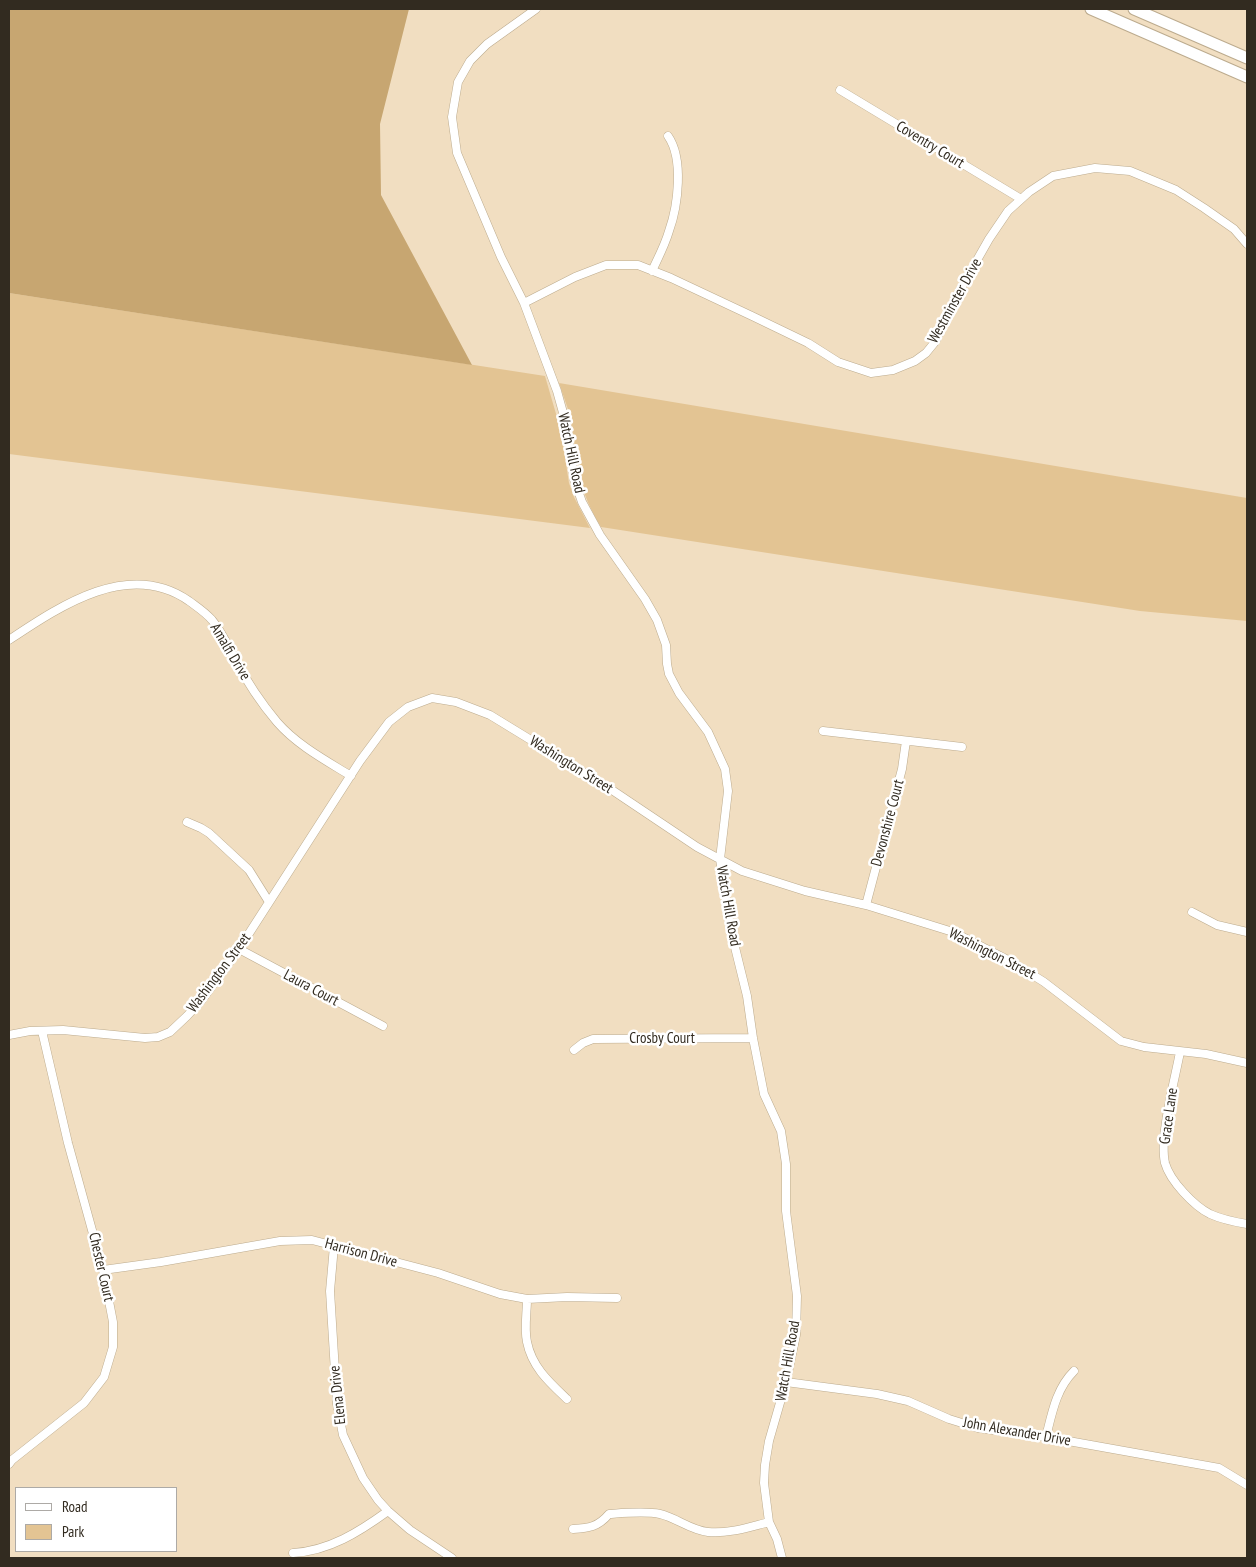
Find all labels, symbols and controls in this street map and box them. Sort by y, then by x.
street label: Coventry Court [893,118,967,172]
street label: Westminster Drive [924,255,986,347]
street label: Watch Hill Road [554,411,588,495]
street label: Amalfi Drive [206,620,254,684]
street label: Washington Street [526,732,616,798]
street label: Devonshire Court [868,778,908,868]
street label: Watch Hill Road [712,864,744,948]
street label: Washington Street [946,924,1038,984]
street label: Washington Street [183,930,255,1016]
street label: Laura Court [280,966,342,1010]
street label: Crosby Court [629,1030,695,1048]
street label: Grace Lane [1156,1087,1182,1145]
street label: Chester Court [84,1231,118,1303]
street label: Harrison Drive [323,1235,399,1271]
street label: Watch Hill Road [772,1319,804,1403]
street label: Elena Drive [326,1365,350,1425]
street label: John Alexander Drive [962,1414,1072,1450]
legend [15,1487,178,1552]
text: Road [62,1497,88,1516]
text: Park [62,1522,84,1541]

